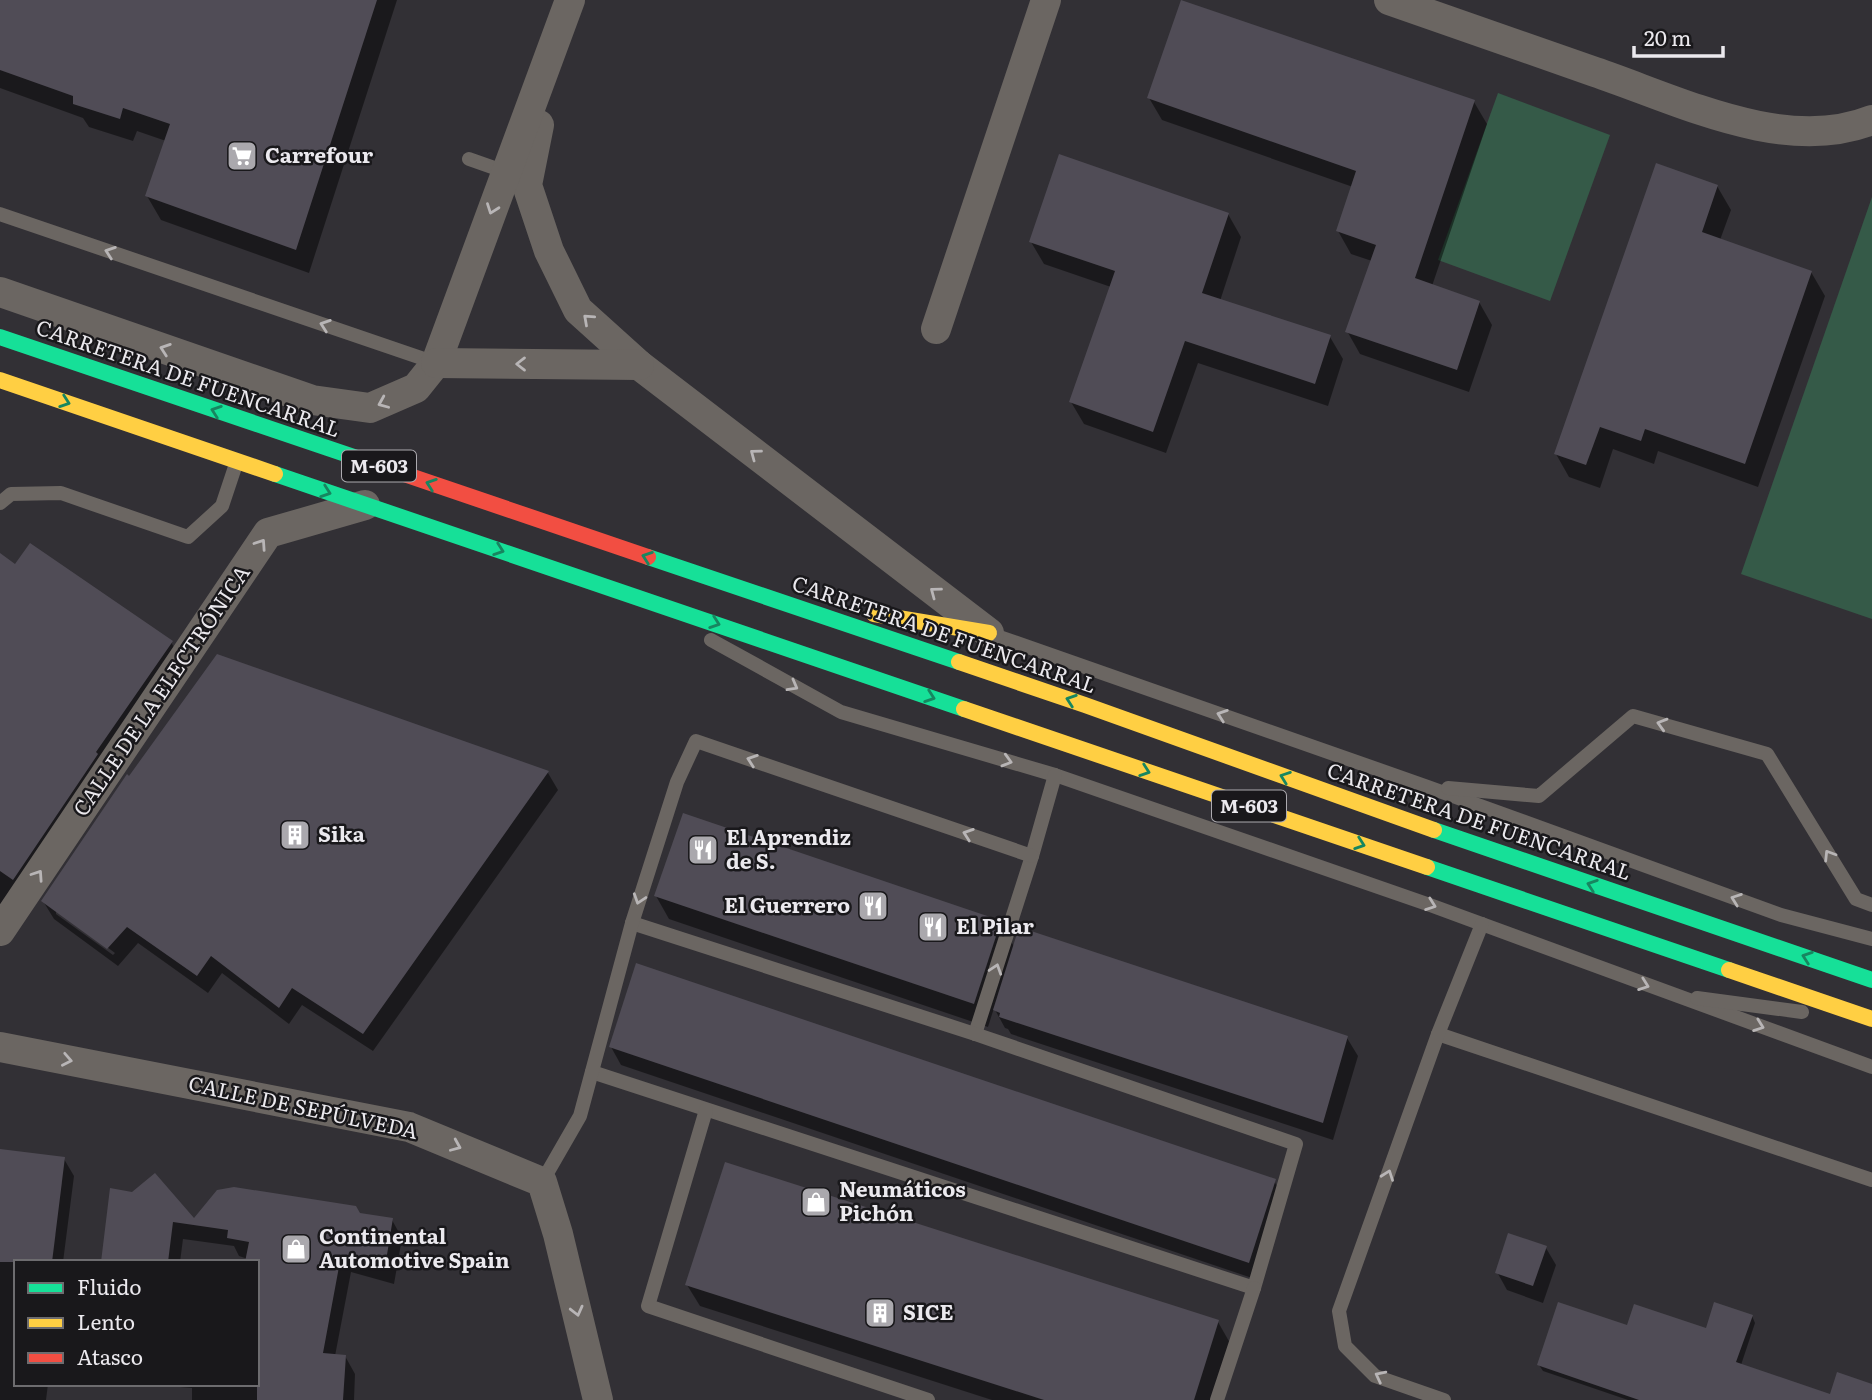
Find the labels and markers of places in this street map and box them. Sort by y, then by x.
place label: Carrefour [265,138,374,169]
supermarket icon: Carrefour [225,139,259,173]
place label: Sika [318,817,366,848]
building icon: Sika [278,818,312,852]
place label: El Aprendiz de S. [726,820,851,875]
restaurant icon: El Aprendiz de S. [686,833,720,867]
place label: El Guerrero [724,888,850,919]
restaurant icon: El Guerrero [856,889,890,923]
place label: El Pilar [956,909,1035,940]
restaurant icon: El Pilar [916,910,950,944]
place label: Neumáticos Pichón [839,1172,966,1227]
shop icon: Neumáticos Pichón [799,1185,833,1219]
place label: Continental Automotive Spain [319,1219,510,1274]
shop icon: Continental Automotive Spain [279,1232,313,1266]
place label: SICE [903,1295,954,1326]
building icon: SICE [863,1296,897,1330]

